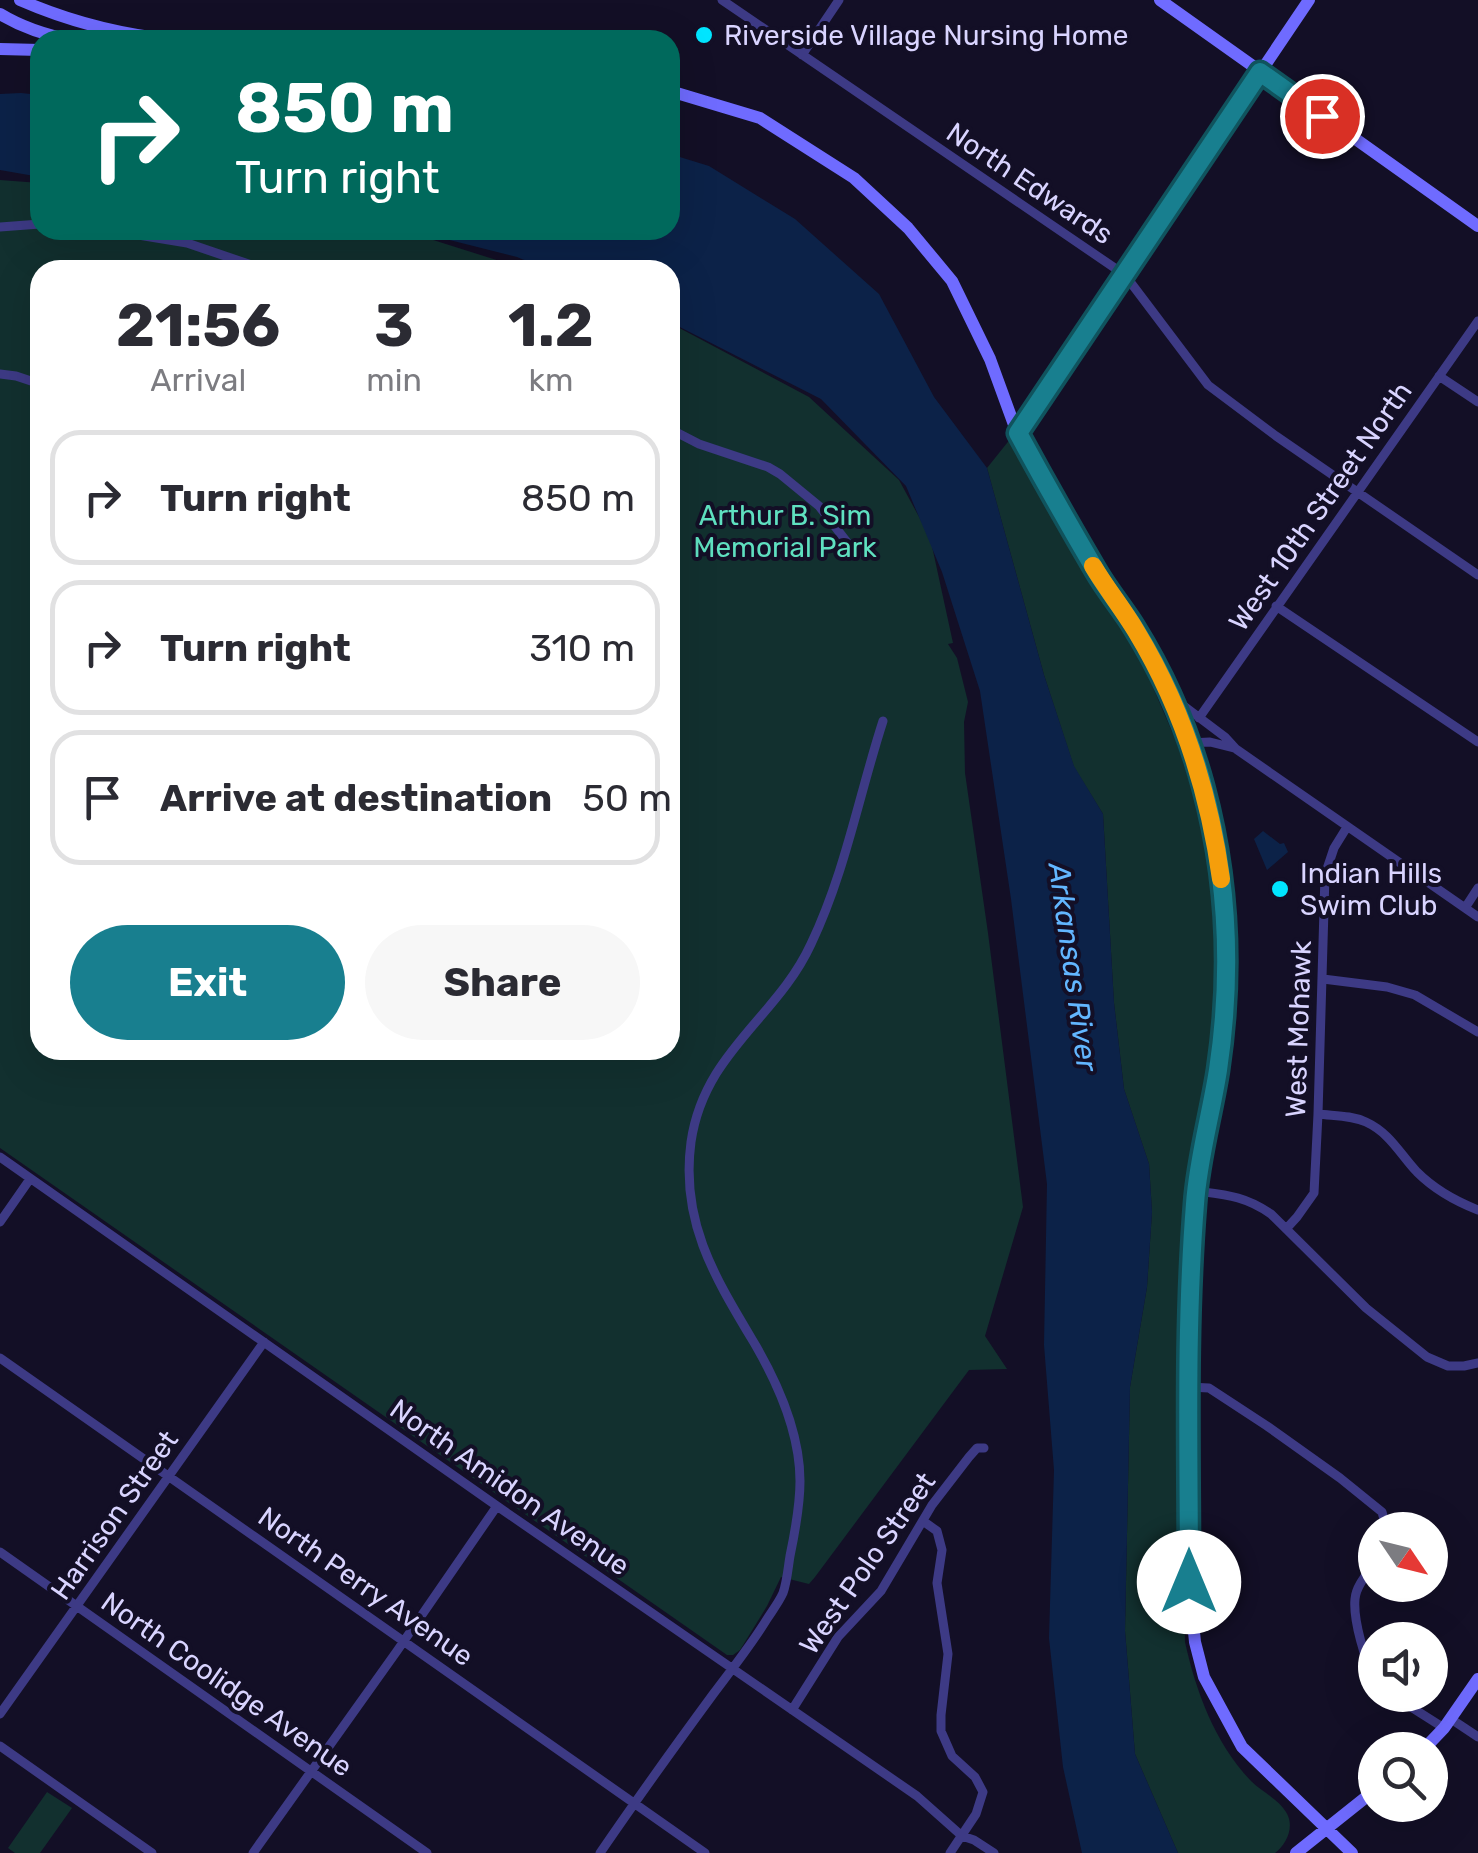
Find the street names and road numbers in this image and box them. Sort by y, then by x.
street label: North Edwards [940,116,1119,251]
street label: West 10th Street North [1222,376,1419,637]
street label: West Mohawk [1279,939,1318,1118]
street label: North Amidon Avenue [384,1392,636,1583]
street label: Harrison Street [44,1424,185,1606]
street label: West Polo Street [792,1466,942,1660]
street label: North Perry Avenue [252,1500,479,1673]
street label: North Coolidge Avenue [95,1585,358,1784]

